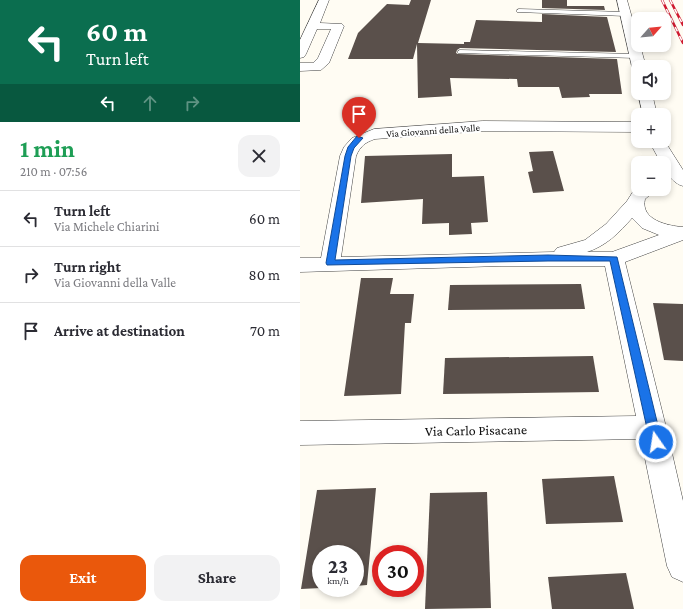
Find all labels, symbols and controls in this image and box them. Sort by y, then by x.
north arrow [631,12,671,52]
map controls [631,12,671,196]
icon: left [20,16,72,68]
text: 60 m [86,16,147,47]
text: Turn left [86,49,149,69]
button: sound [631,60,671,100]
icon: left [97,92,119,114]
icon: ahead [139,92,161,114]
icon: right [181,92,203,114]
pin [342,97,376,138]
icon: arrive [348,103,370,125]
button: + [631,108,671,148]
street label: Via Giovanni della Valle [386,122,481,139]
text: 1 min [20,135,75,162]
button: close [238,135,280,177]
button: − [631,156,671,196]
text: 210 m · 07:56 [20,164,87,179]
text: Turn left [54,203,110,219]
icon: left [20,208,42,230]
text: 60 m [249,211,280,227]
text: Via Michele Chiarini [54,219,159,234]
text: Turn right [54,259,121,275]
icon: right [20,264,42,286]
text: 80 m [249,267,280,283]
text: Via Giovanni della Valle [54,275,176,290]
icon: arrive [20,320,42,342]
text: Arrive at destination [54,323,185,339]
text: 70 m [250,323,280,339]
street label: Via Carlo Pisacane [425,421,527,439]
position arrow [635,421,677,463]
speed limit sign: 30 [372,545,424,597]
button: Exit [20,555,146,601]
button: Share [154,555,280,601]
text: 23 [328,555,348,577]
text: km/h [327,575,349,586]

